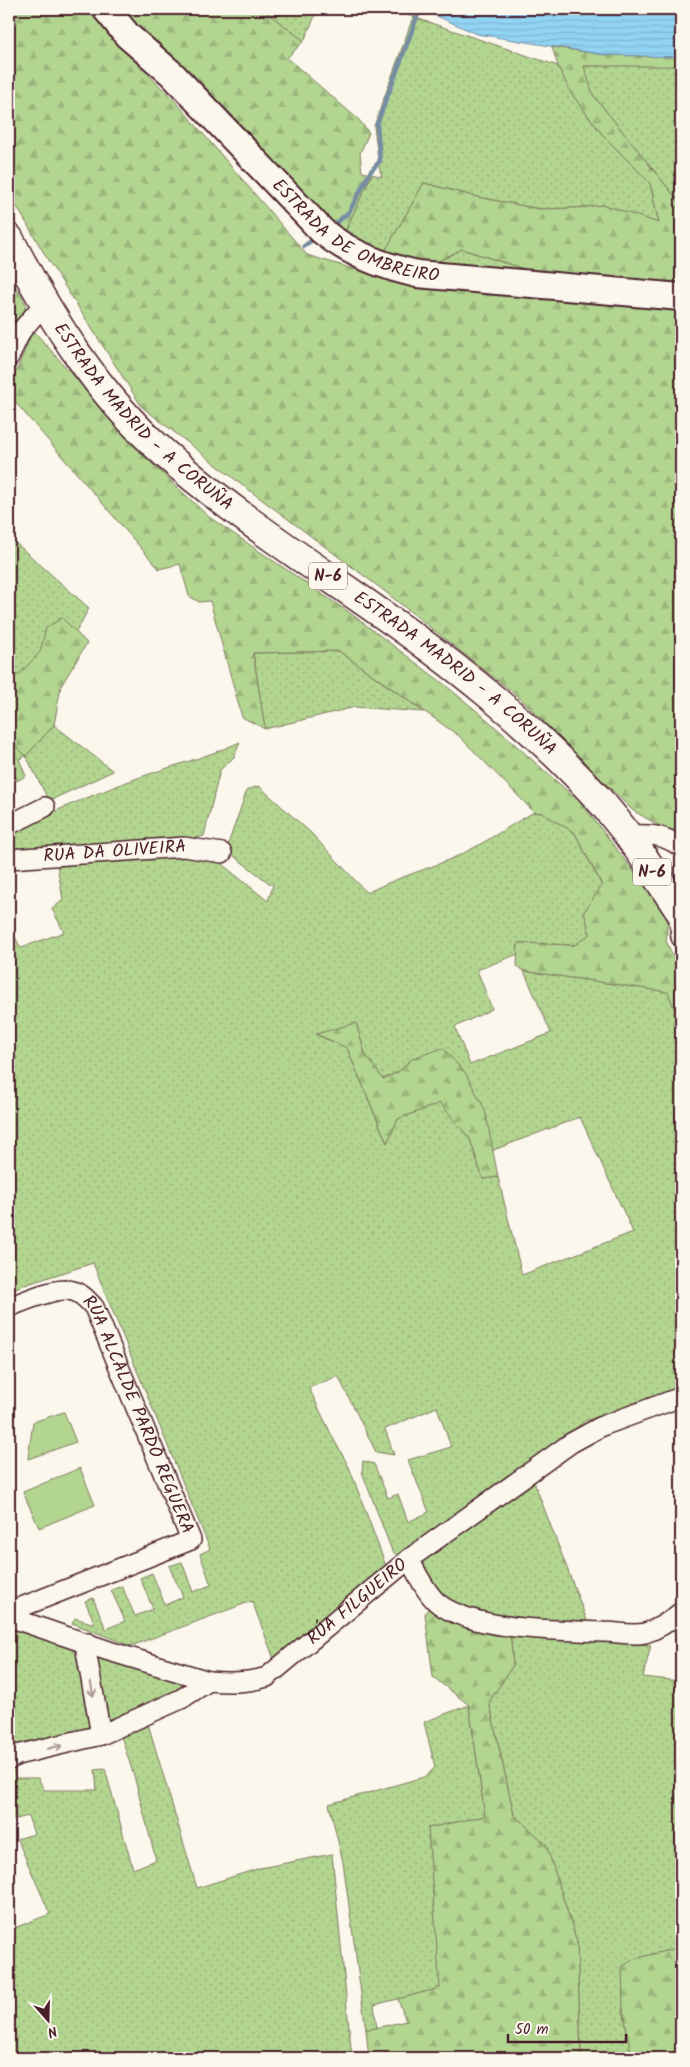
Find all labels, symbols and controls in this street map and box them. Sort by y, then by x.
street label: ESTRADA DE OMBREIRO [265,172,440,290]
street label: ESTRADA MADRID - A CORUÑA [46,317,239,519]
road number: N-6 [309,562,347,590]
street label: ESTRADA MADRID - A CORUÑA [347,584,563,763]
street label: RÚA DA OLIVEIRA [43,832,187,871]
road number: N-6 [633,859,671,886]
street label: RÚA ALCALDE PARDO REGUERA [75,1288,202,1539]
street label: RÚA FILGUEIRO [301,1551,414,1653]
one-way arrow [88,1681,98,1697]
one-way arrow [47,1742,63,1751]
north arrow [22,1994,72,2044]
scale bar [508,2012,625,2044]
text: 50 m [515,2018,549,2042]
text: N [44,2019,60,2043]

